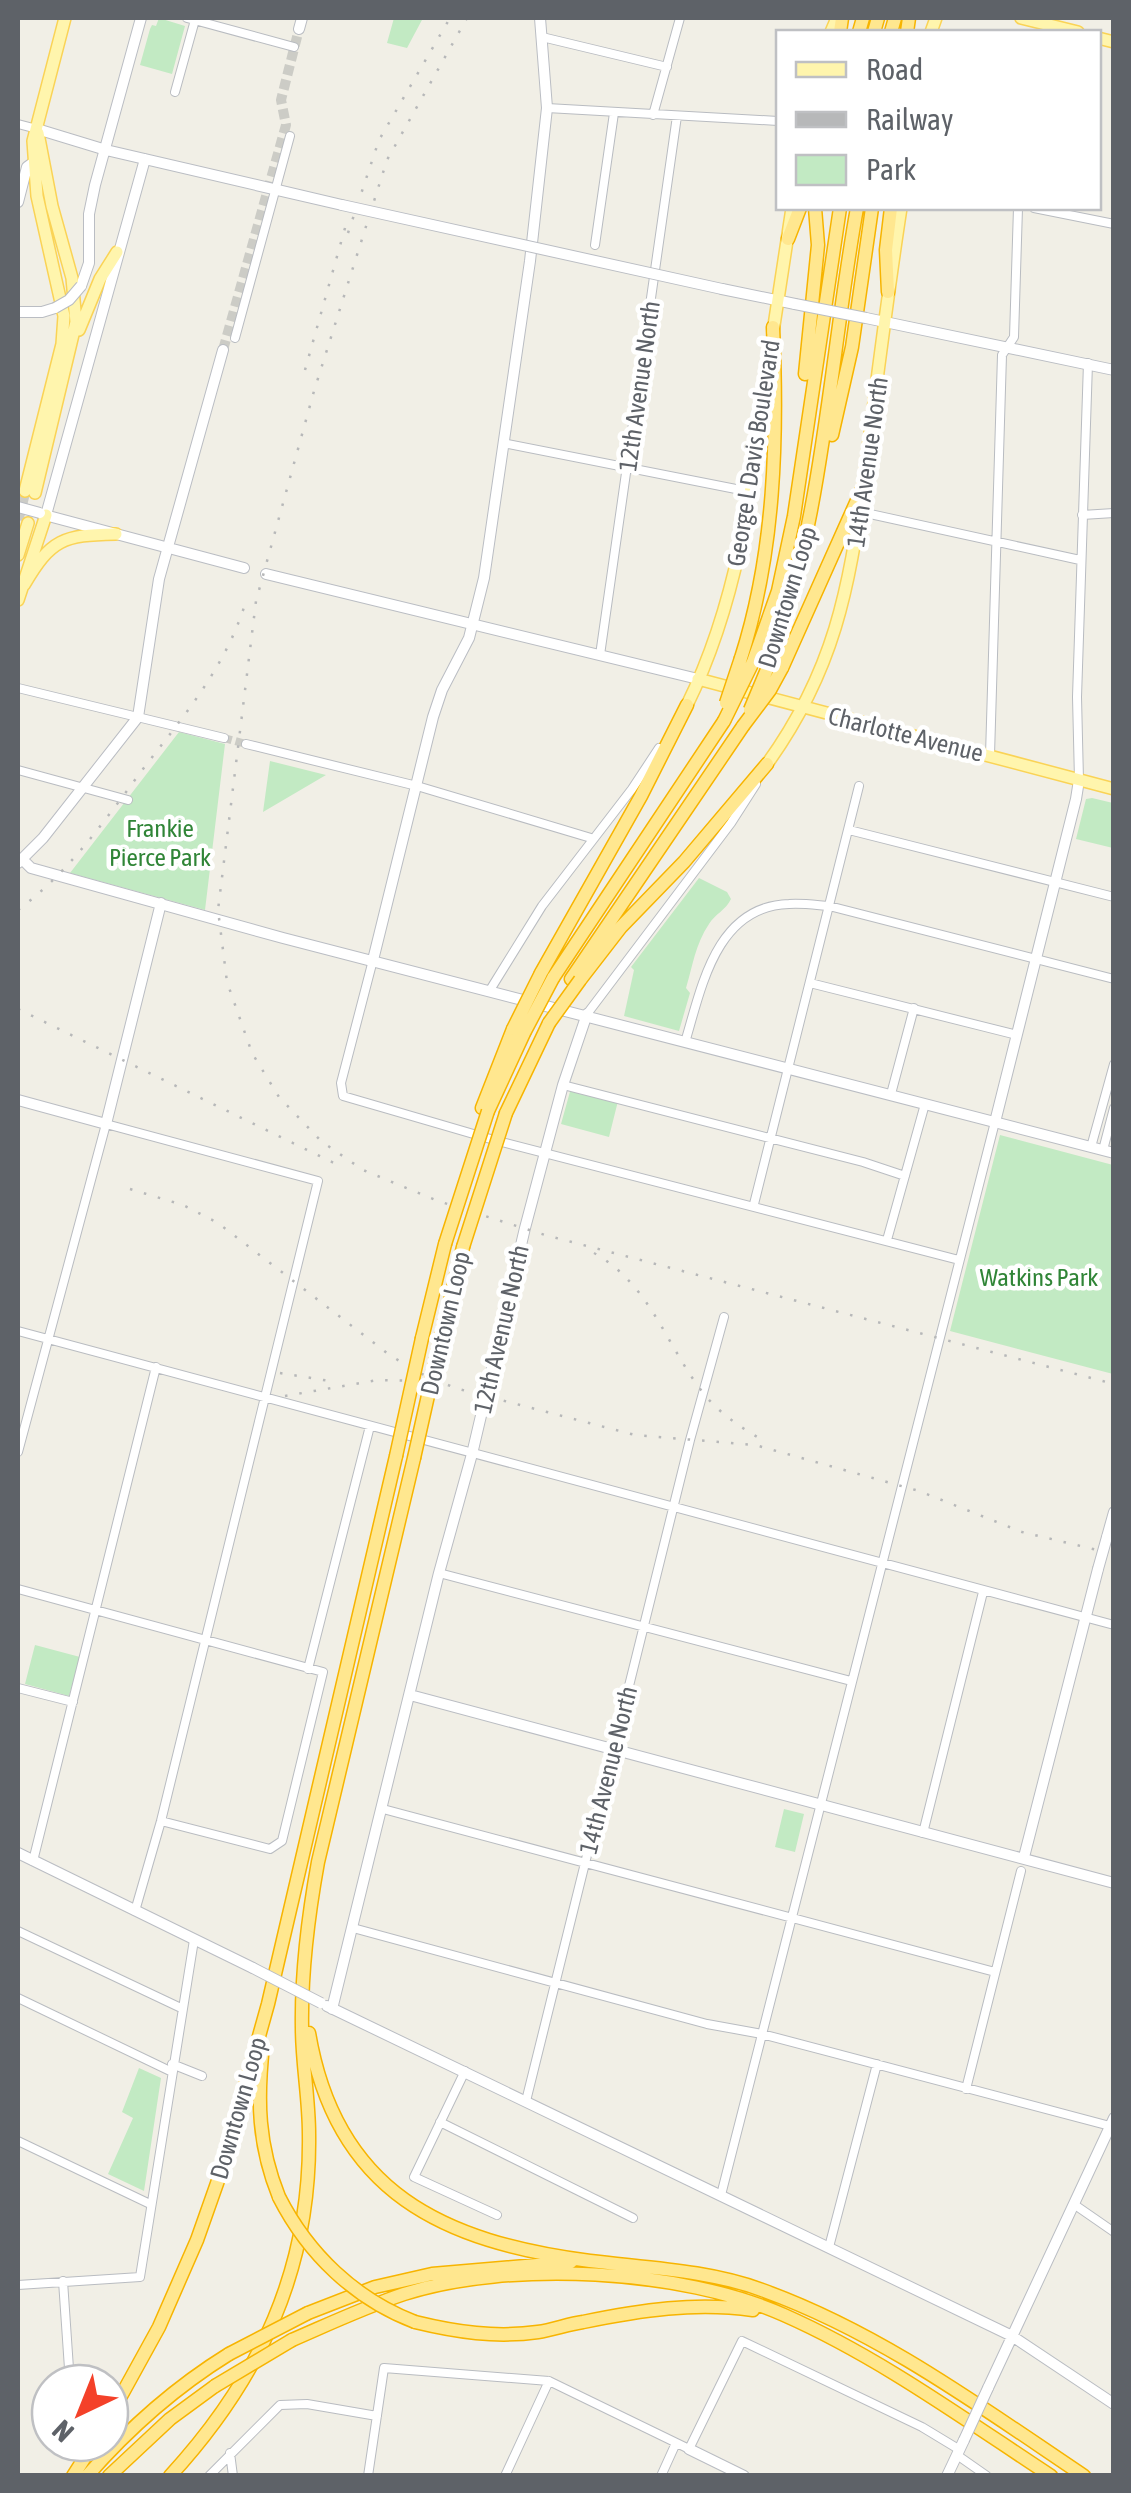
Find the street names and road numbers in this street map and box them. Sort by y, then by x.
street label: 12th Avenue North [613,299,665,473]
street label: George L Davis Boulevard [721,338,785,568]
street label: 14th Avenue North [841,375,893,549]
street label: Downtown Loop [752,523,822,671]
street label: Charlotte Avenue [826,701,986,767]
street label: 12th Avenue North [468,1242,534,1416]
street label: Downtown Loop [415,1248,475,1398]
street label: 14th Avenue North [574,1683,642,1857]
street label: Downtown Loop [204,2034,272,2182]

